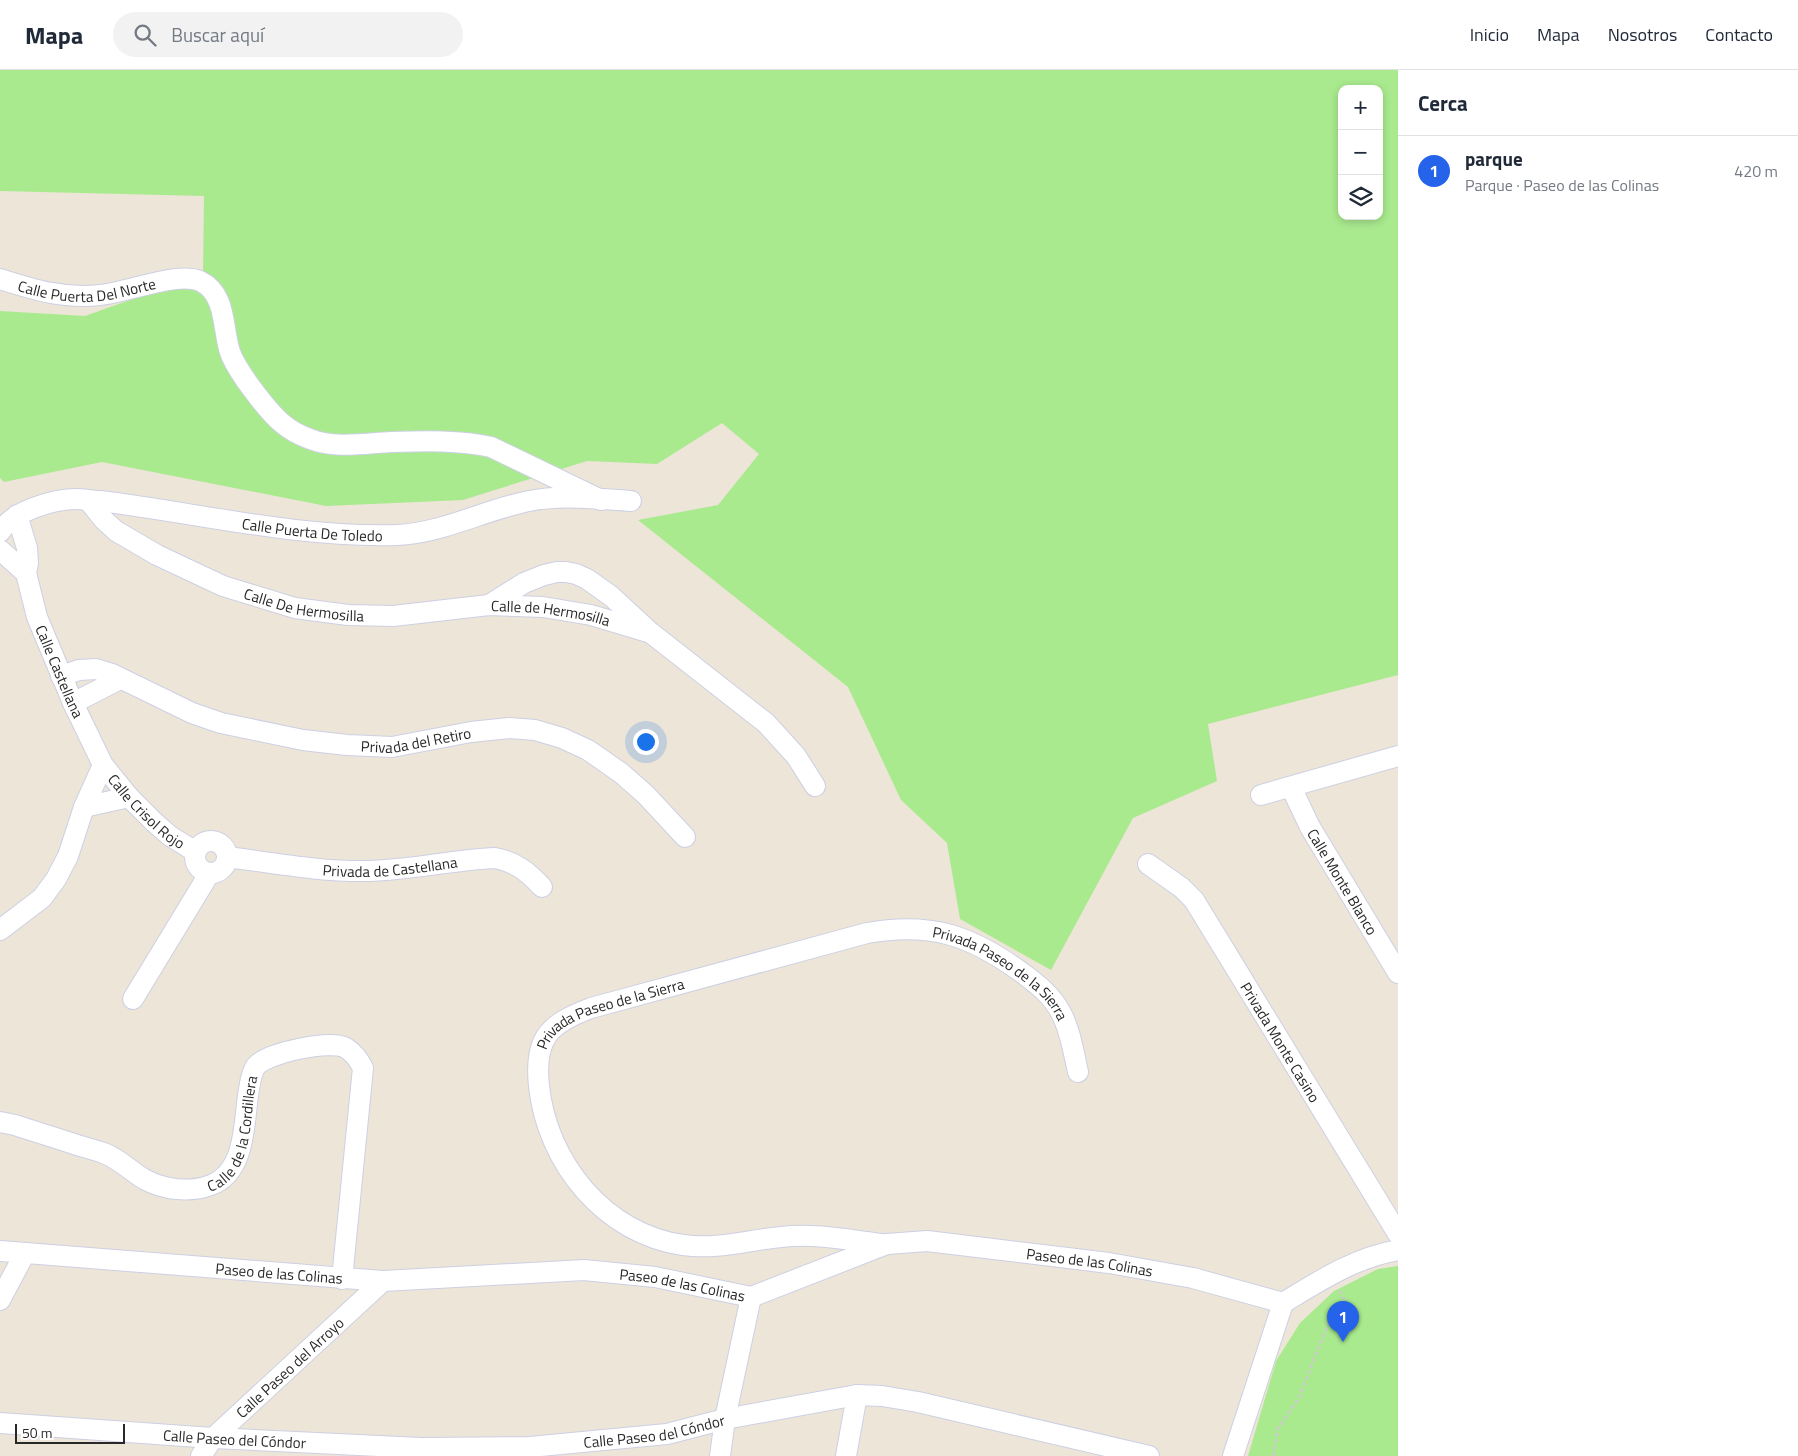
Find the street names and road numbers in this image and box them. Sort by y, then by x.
street label: Calle Puerta Del Norte [15,271,158,307]
street label: Calle Puerta De Toledo [240,511,383,547]
street label: Calle De Hermosilla [241,582,365,627]
street label: Calle de Hermosilla [491,594,614,632]
street label: Calle Castellana [30,621,90,722]
street label: Privada del Retiro [360,721,473,759]
street label: Calle Crisol Rojo [103,768,190,854]
street label: Calle Monte Blanco [1302,824,1384,939]
street label: Privada de Castellana [322,850,459,883]
street label: Privada Paseo de la Sierra [931,920,1075,1025]
street label: Privada Paseo de la Sierra [530,972,687,1053]
street label: Privada Monte Casino [1235,977,1326,1107]
street label: Calle de la Cordillera [203,1073,263,1197]
street label: Paseo de las Colinas [1025,1242,1155,1282]
street label: Paseo de las Colinas [215,1256,344,1289]
street label: Paseo de las Colinas [618,1262,747,1307]
street label: Calle Paseo del Arroyo [230,1311,349,1423]
street label: Calle Paseo del Cóndor [582,1408,727,1453]
street label: Calle Paseo del Cóndor [162,1423,306,1454]

